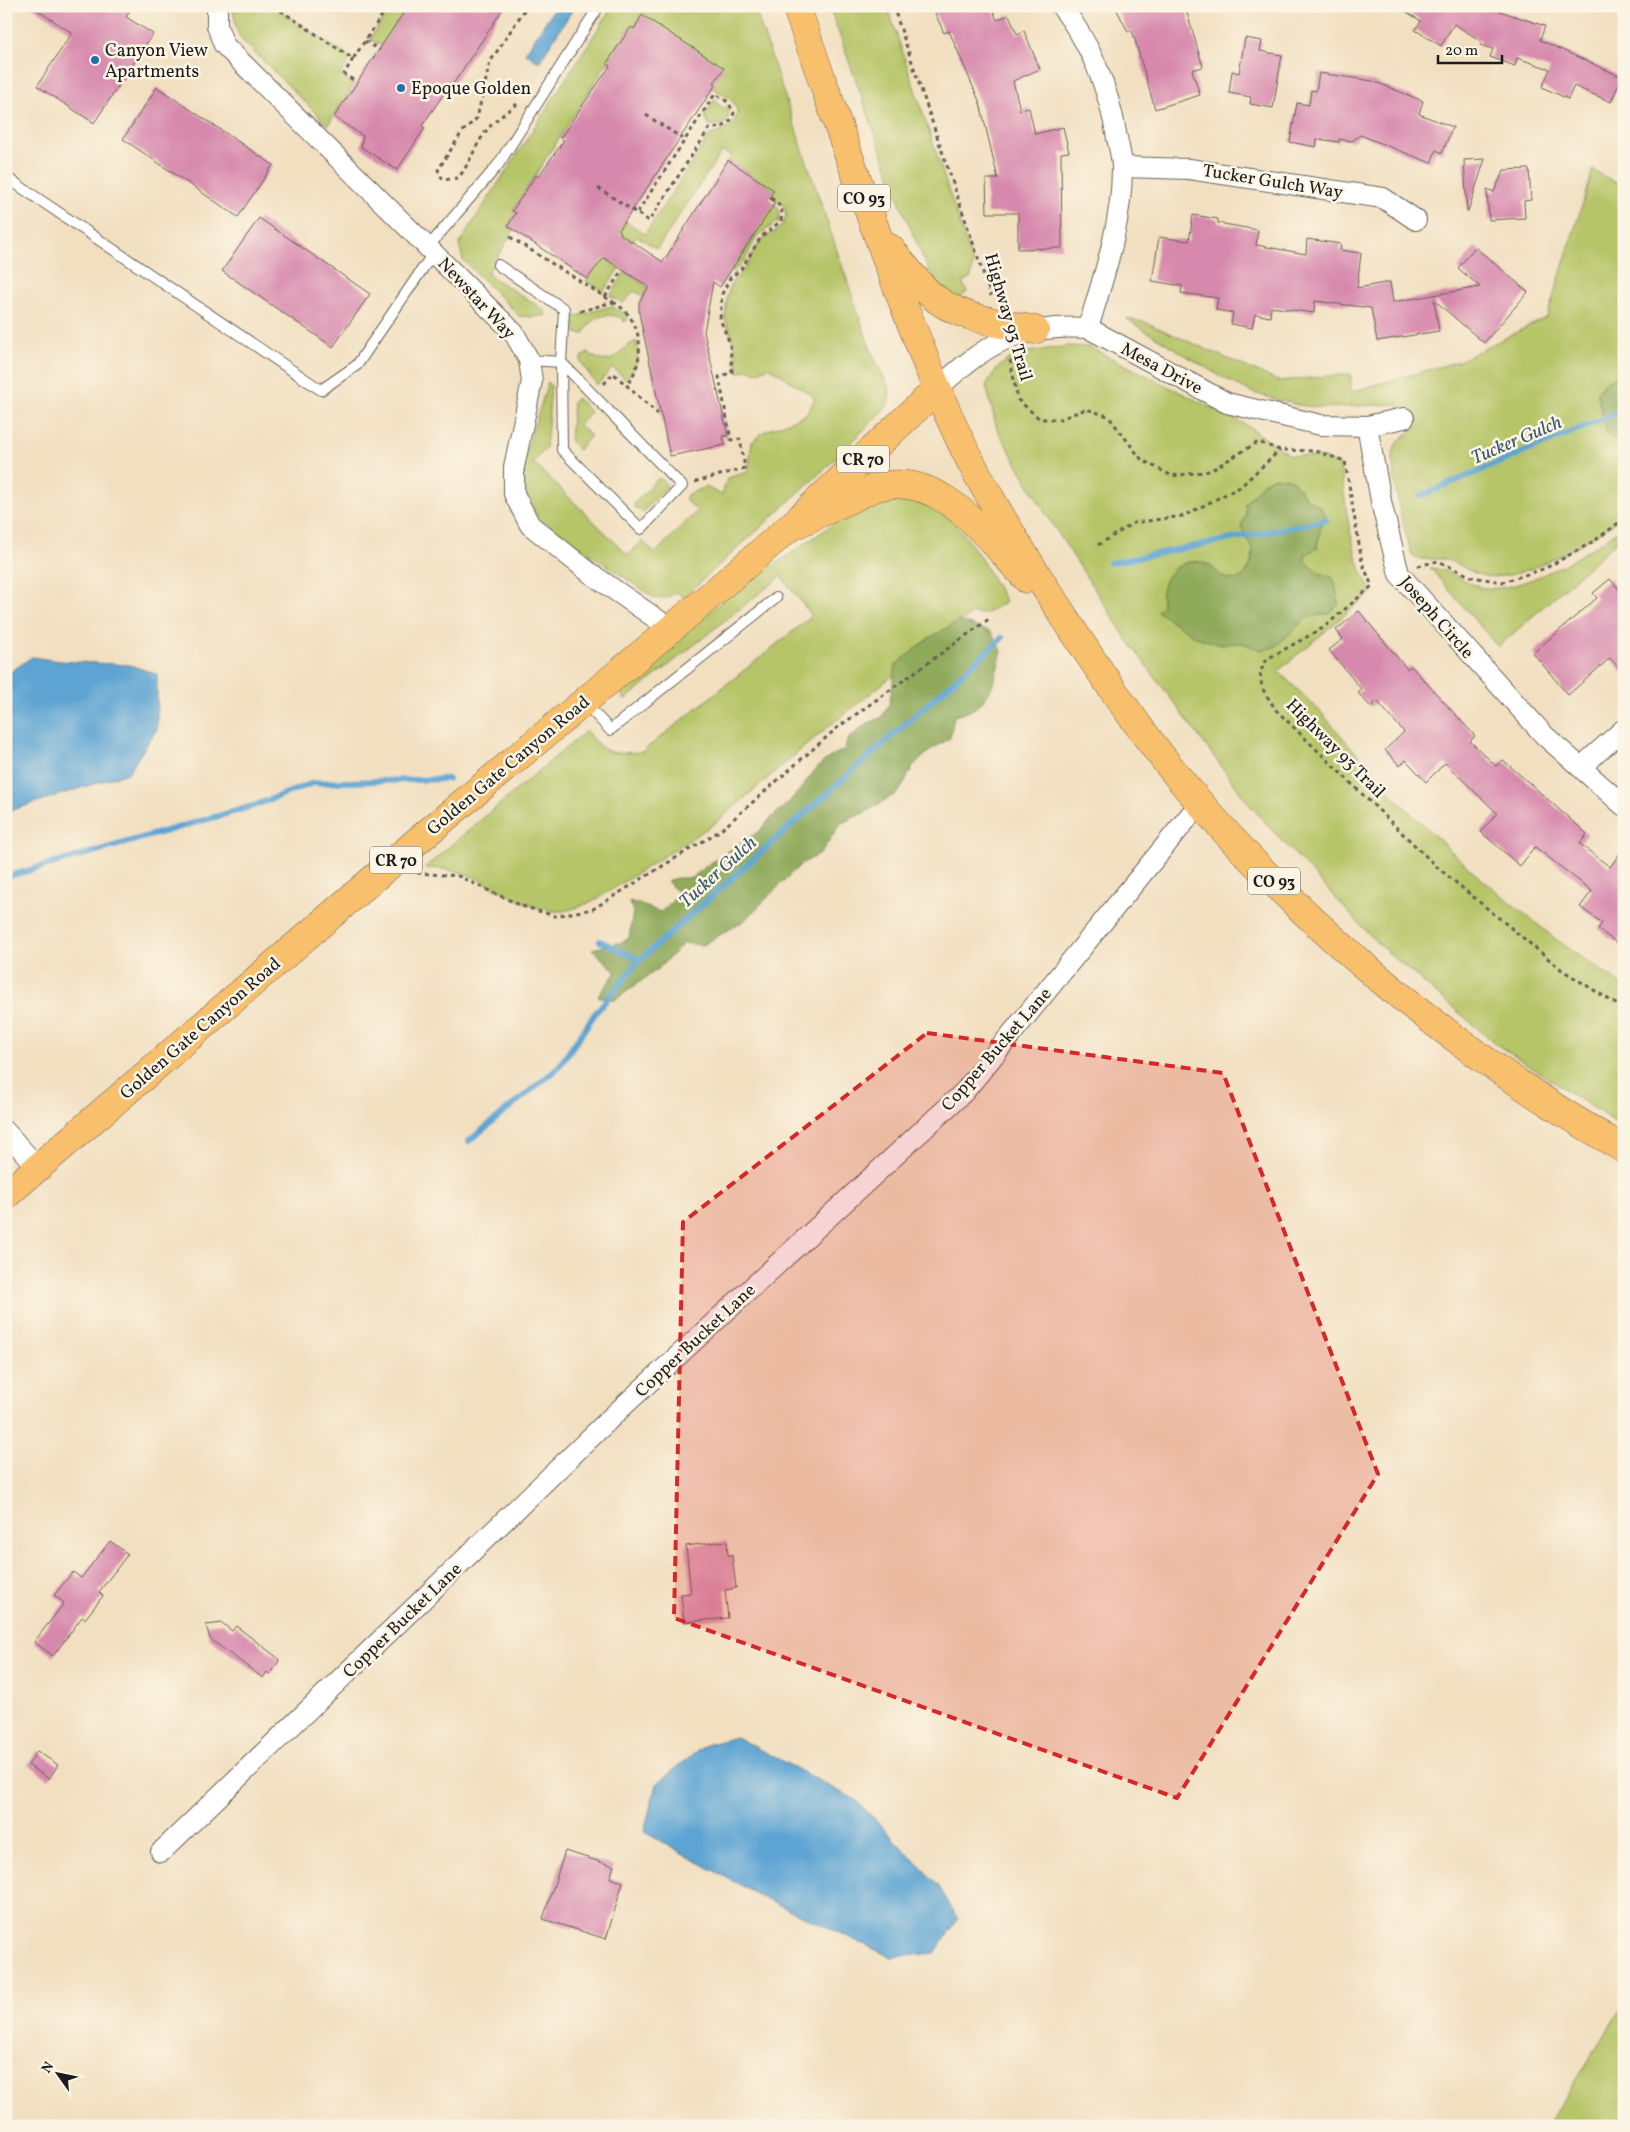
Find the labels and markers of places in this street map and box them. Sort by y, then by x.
place label: Canyon View Apartments [105,39,208,85]
marker: Canyon View Apartments [89,54,101,66]
place label: Epoque Golden [411,77,531,102]
marker: Epoque Golden [395,82,407,94]

